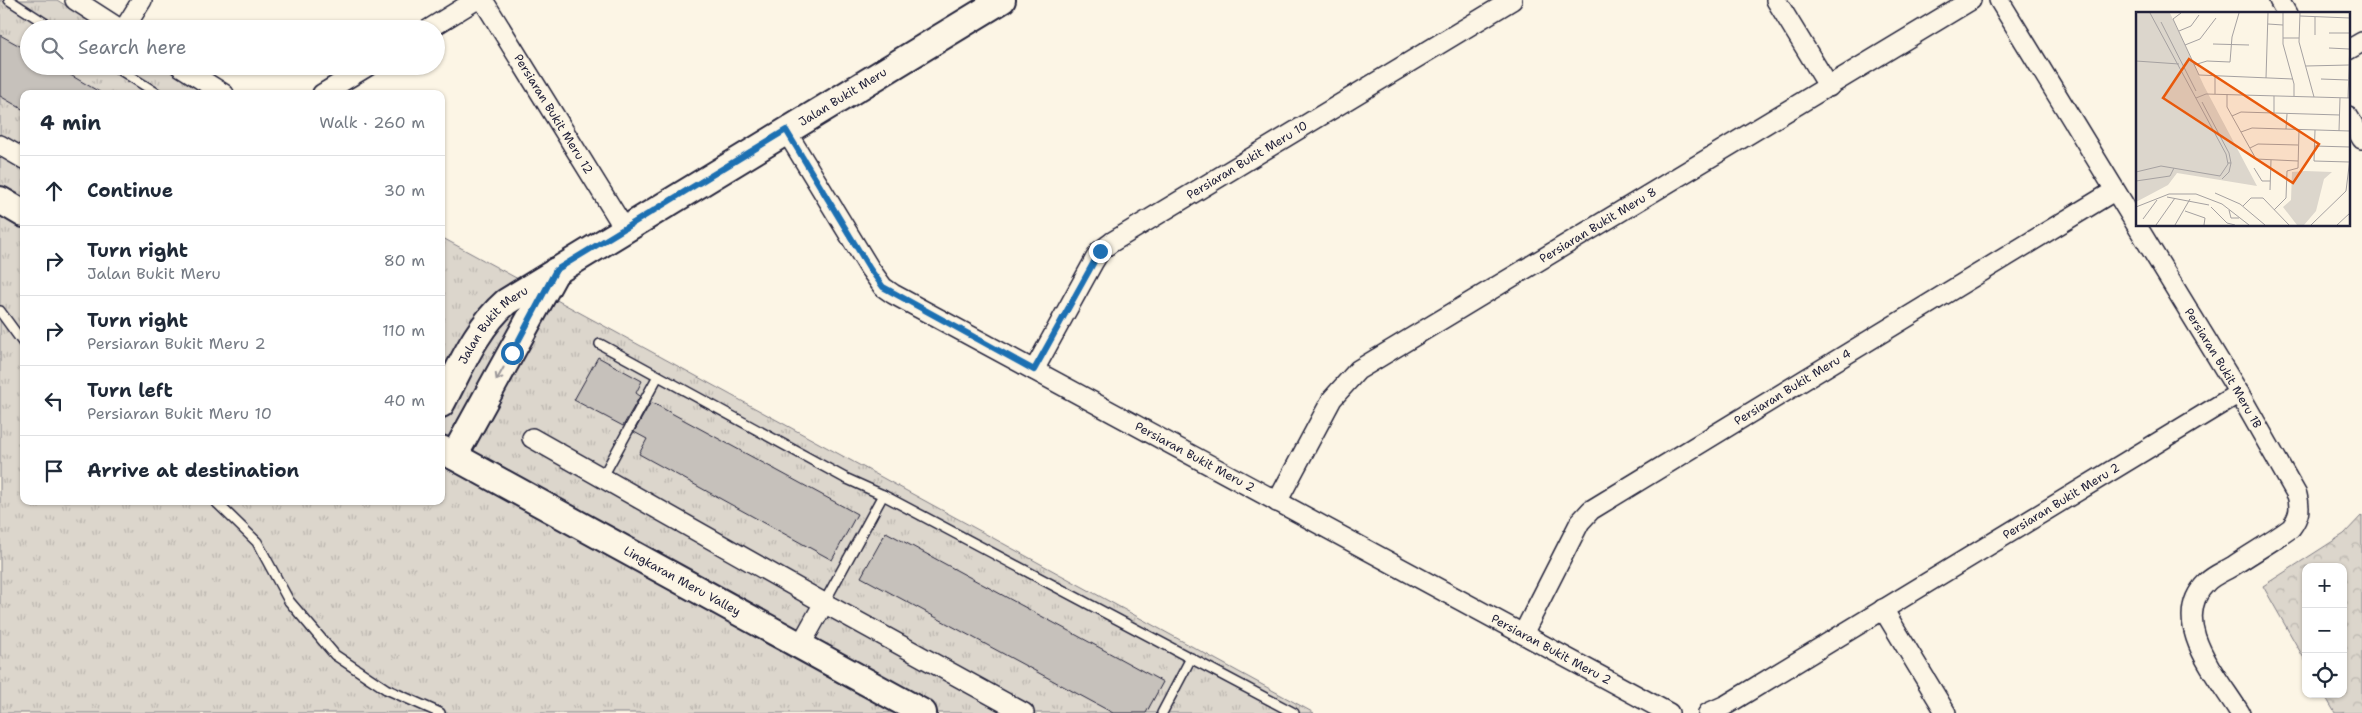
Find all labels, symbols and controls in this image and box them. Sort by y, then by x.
inset map [2136,12,2350,226]
search box [20,20,445,75]
icon: search [38,34,66,62]
text: Search here [78,35,187,60]
street label: Persiaran Bukit Meru 12 [510,51,597,177]
street label: Jalan Bukit Meru [796,64,890,130]
text: 4 min [40,109,101,137]
text: Walk · 260 m [319,112,425,133]
street label: Persiaran Bukit Meru 10 [1184,117,1311,203]
icon: ahead [40,177,68,205]
text: Continue [87,178,173,203]
text: 30 m [384,180,425,201]
street label: Persiaran Bukit Meru 8 [1536,184,1660,267]
text: Turn right [87,238,188,263]
route end [1089,240,1112,263]
icon: right [40,247,68,275]
text: 80 m [384,250,425,271]
text: Jalan Bukit Meru [87,263,221,284]
street label: Jalan Bukit Meru [455,282,531,367]
street label: Persiaran Bukit Meru 1B [2181,305,2265,431]
text: Turn right [87,308,188,333]
icon: right [40,317,68,345]
text: 110 m [382,320,425,341]
text: Persiaran Bukit Meru 2 [87,333,266,354]
route start [501,342,524,365]
street label: Persiaran Bukit Meru 4 [1731,345,1854,429]
one-way arrow [494,367,504,381]
text: Turn left [87,378,173,403]
icon: left [40,387,68,415]
text: 40 m [383,390,425,411]
text: Persiaran Bukit Meru 10 [87,403,272,424]
street label: Persiaran Bukit Meru 2 [1132,418,1258,496]
icon: arrive [40,457,68,485]
text: Arrive at destination [87,458,299,483]
street label: Persiaran Bukit Meru 2 [2000,459,2123,543]
street label: Lingkaran Meru Valley [621,543,744,620]
map controls [2302,563,2347,698]
button: + [2302,563,2347,608]
button: − [2302,608,2347,653]
street label: Persiaran Bukit Meru 2 [1488,611,1614,688]
button: locate [2302,653,2347,698]

